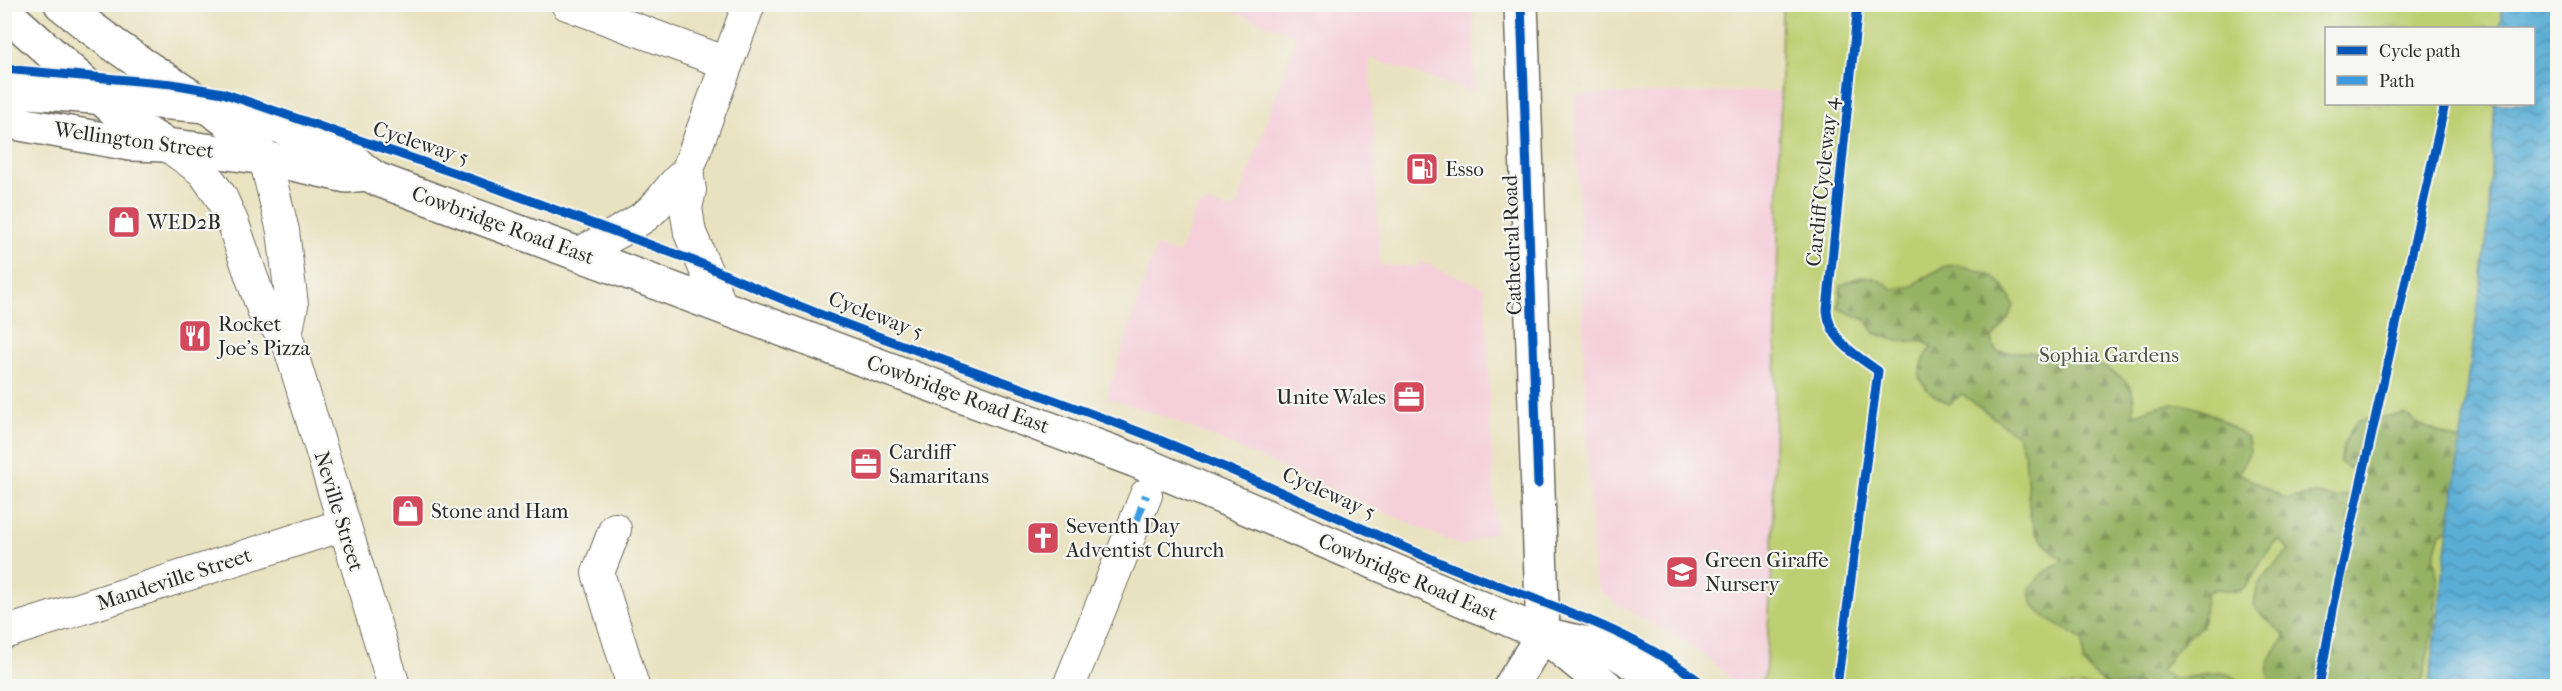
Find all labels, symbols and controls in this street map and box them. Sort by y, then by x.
legend [2325,27,2535,105]
text: Cycle path [2379,41,2460,62]
text: Path [2379,71,2415,92]
street label: Cardiff Cycleway 4 [1801,96,1843,268]
street label: Cycleway 5 [370,116,472,170]
street label: Wellington Street [52,117,216,163]
fuel station icon: Esso [1404,151,1440,187]
place label: Esso [1445,157,1484,181]
street label: Cathedral Road [1498,174,1526,316]
street label: Cowbridge Road East [408,181,598,269]
shop icon: WED2B [106,204,142,240]
place label: WED2B [146,210,221,234]
street label: Cycleway 5 [825,286,927,344]
place label: Rocket Joe's Pizza [216,312,311,360]
restaurant icon: Rocket Joe's Pizza [177,318,213,354]
park label: Sophia Gardens [2039,343,2179,367]
street label: Cowbridge Road East [863,350,1053,438]
office icon: Unite Wales [1391,379,1427,415]
place label: Unite Wales [1276,385,1386,409]
place label: Cardiff Samaritans [889,440,989,488]
office icon: Cardiff Samaritans [848,446,884,482]
street label: Neville Street [309,448,369,574]
street label: Cycleway 5 [1279,462,1379,524]
shop icon: Stone and Ham [390,493,426,529]
place label: Stone and Ham [431,499,569,523]
place label: Seventh Day Adventist Church [1065,514,1224,562]
church icon: Seventh Day Adventist Church [1025,520,1061,556]
street label: Cowbridge Road East [1315,528,1502,626]
street label: Mandeville Street [94,543,255,615]
place label: Green Giraffe Nursery [1705,548,1829,596]
school or university icon: Green Giraffe Nursery [1664,554,1700,590]

